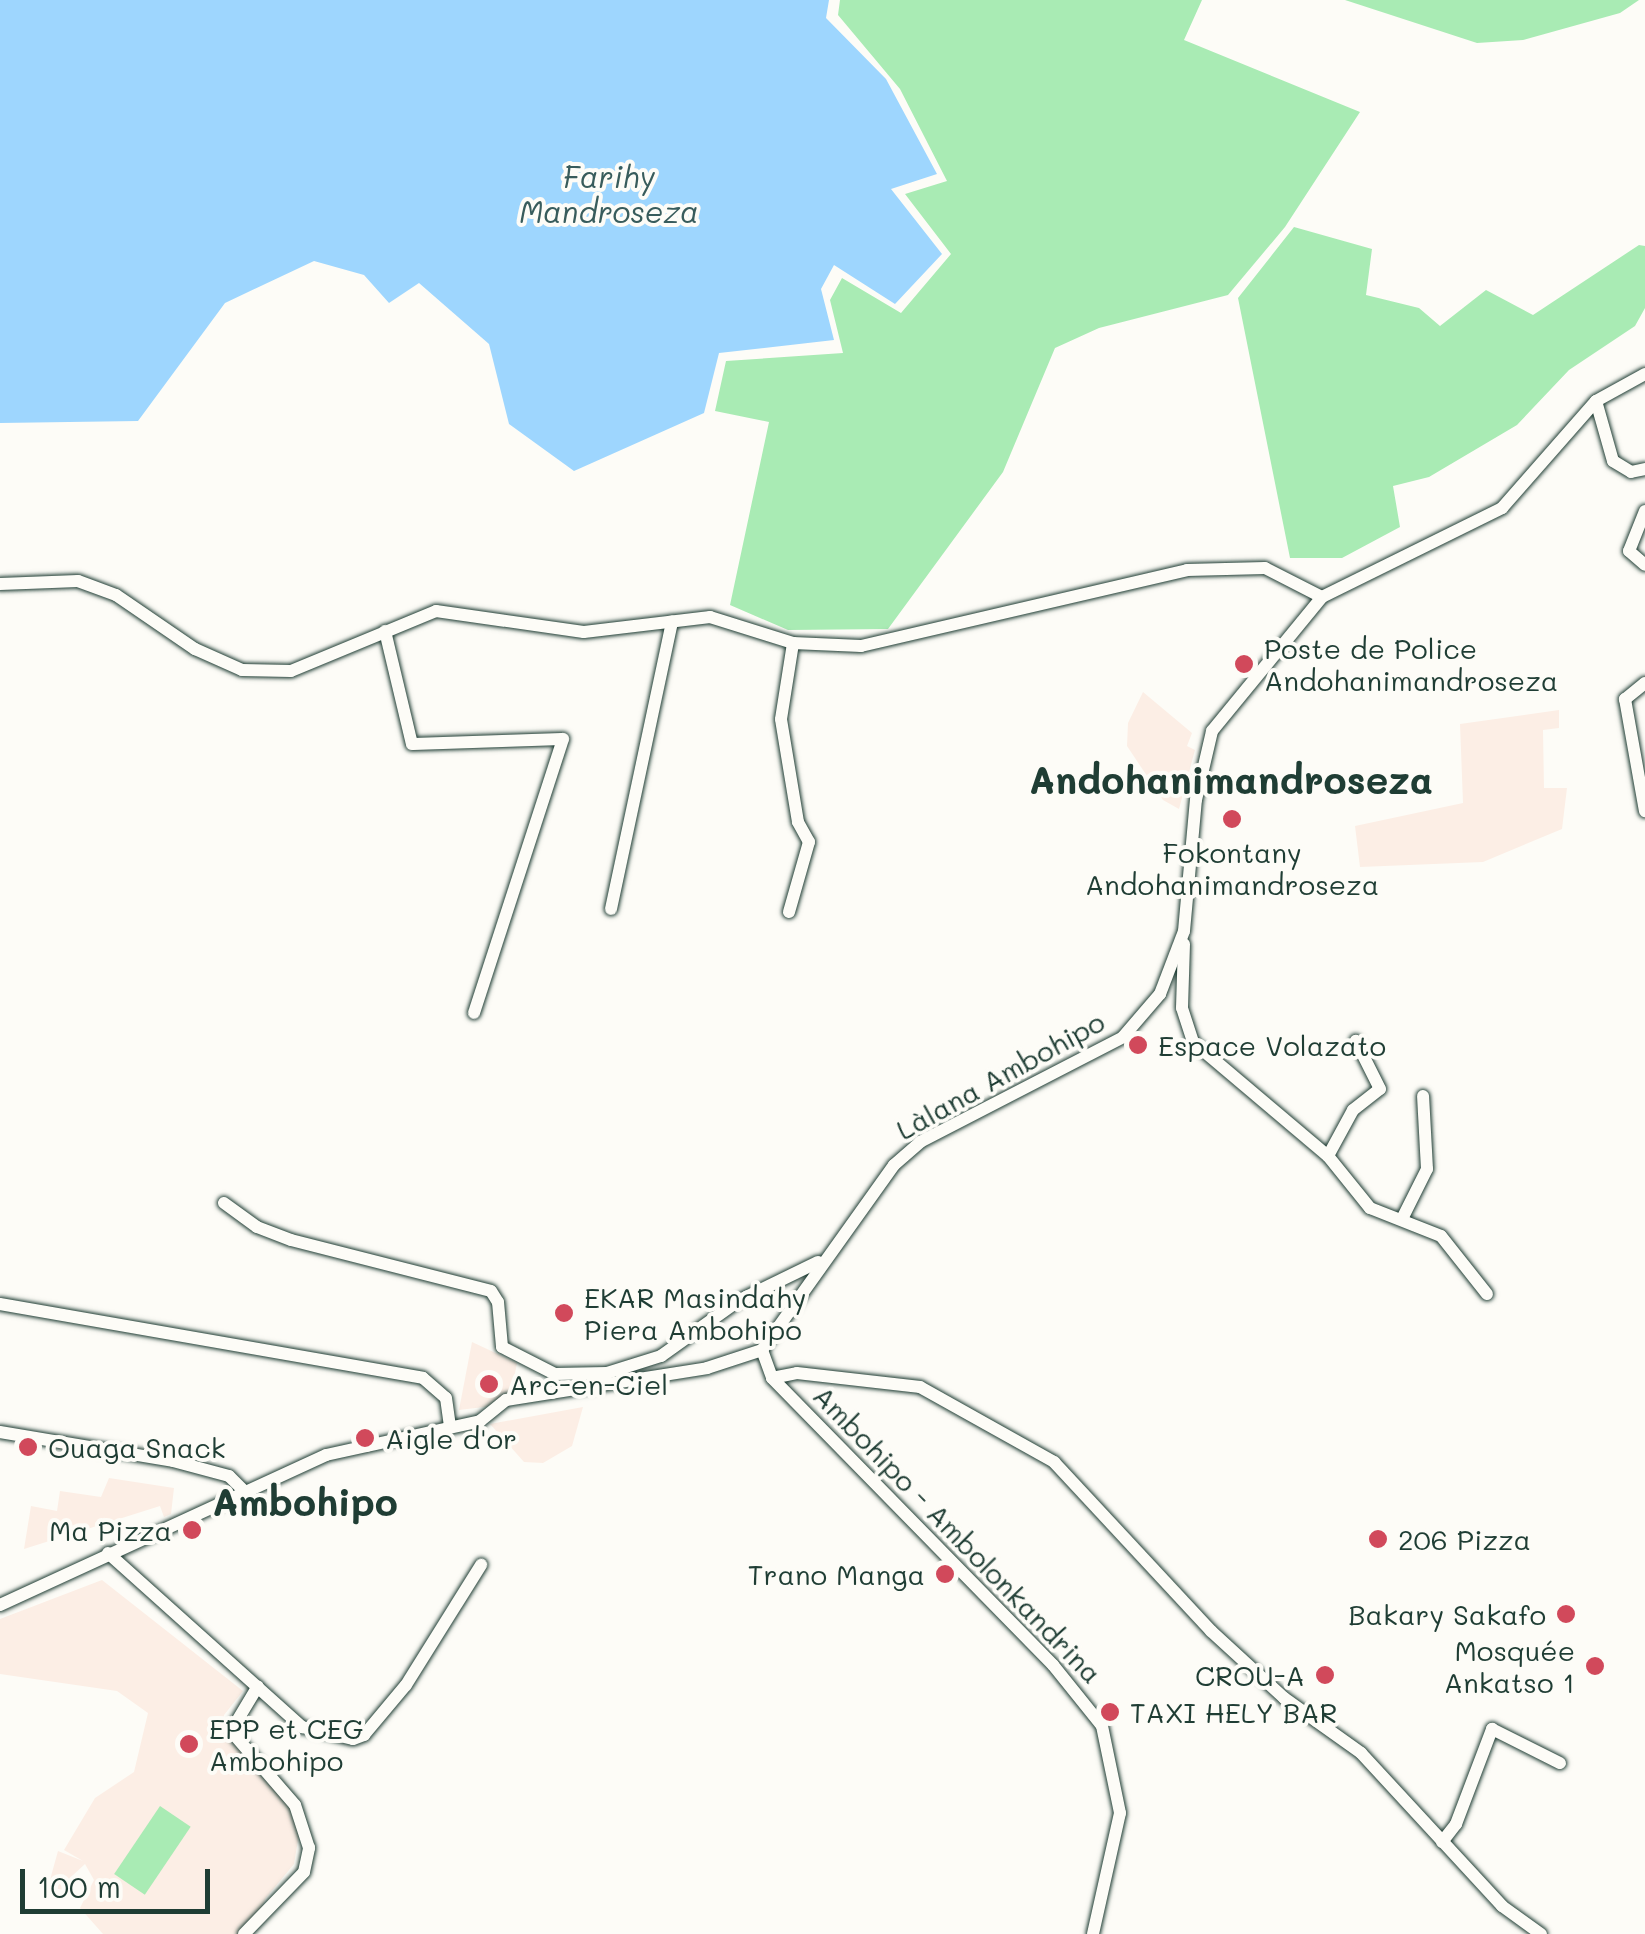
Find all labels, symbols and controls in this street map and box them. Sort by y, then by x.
water label: Farihy Mandroseza [519,158,699,228]
place label: Poste de Police Andohanimandroseza [1264,631,1558,697]
marker: Poste de Police Andohanimandroseza [1233,653,1255,675]
district label: Andohanimandroseza [1029,757,1433,803]
marker: Fokontany Andohanimandroseza [1221,808,1243,830]
place label: Fokontany Andohanimandroseza [1085,835,1379,901]
street label: Làlana Ambohipo [890,1004,1110,1146]
place label: Espace Volazato [1158,1028,1386,1062]
marker: Espace Volazato [1127,1034,1149,1056]
place label: EKAR Masindahy Piera Ambohipo [584,1280,806,1346]
marker: EKAR Masindahy Piera Ambohipo [553,1302,575,1324]
place label: Arc-en-Ciel [509,1367,668,1401]
marker: Arc-en-Ciel [478,1373,500,1395]
street label: Ambohipo - Ambolonkandrina [807,1378,1109,1690]
place label: Aigle d'or [385,1421,517,1455]
marker: Aigle d'or [354,1427,376,1449]
place label: Ouaga Snack [48,1430,226,1464]
marker: Ouaga Snack [17,1436,39,1458]
district label: Ambohipo [212,1479,398,1525]
place label: Ma Pizza [49,1513,172,1547]
marker: Ma Pizza [181,1519,203,1541]
place label: 206 Pizza [1398,1522,1531,1556]
marker: 206 Pizza [1367,1528,1389,1550]
place label: Trano Manga [748,1557,925,1591]
marker: Trano Manga [934,1563,956,1585]
place label: Bakary Sakafo [1348,1597,1546,1631]
marker: Bakary Sakafo [1555,1603,1577,1625]
place label: Mosquée Ankatso 1 [1444,1633,1575,1699]
marker: Mosquée Ankatso 1 [1584,1655,1606,1677]
place label: CROU-A [1195,1658,1305,1692]
marker: CROU-A [1314,1664,1336,1686]
place label: TAXI HELY BAR [1130,1695,1338,1729]
marker: TAXI HELY BAR [1099,1701,1121,1723]
place label: EPP et CEG Ambohipo [209,1711,364,1777]
marker: EPP et CEG Ambohipo [178,1733,200,1755]
scale bar [25,1849,215,1911]
text: 100 m [37,1866,121,1906]

